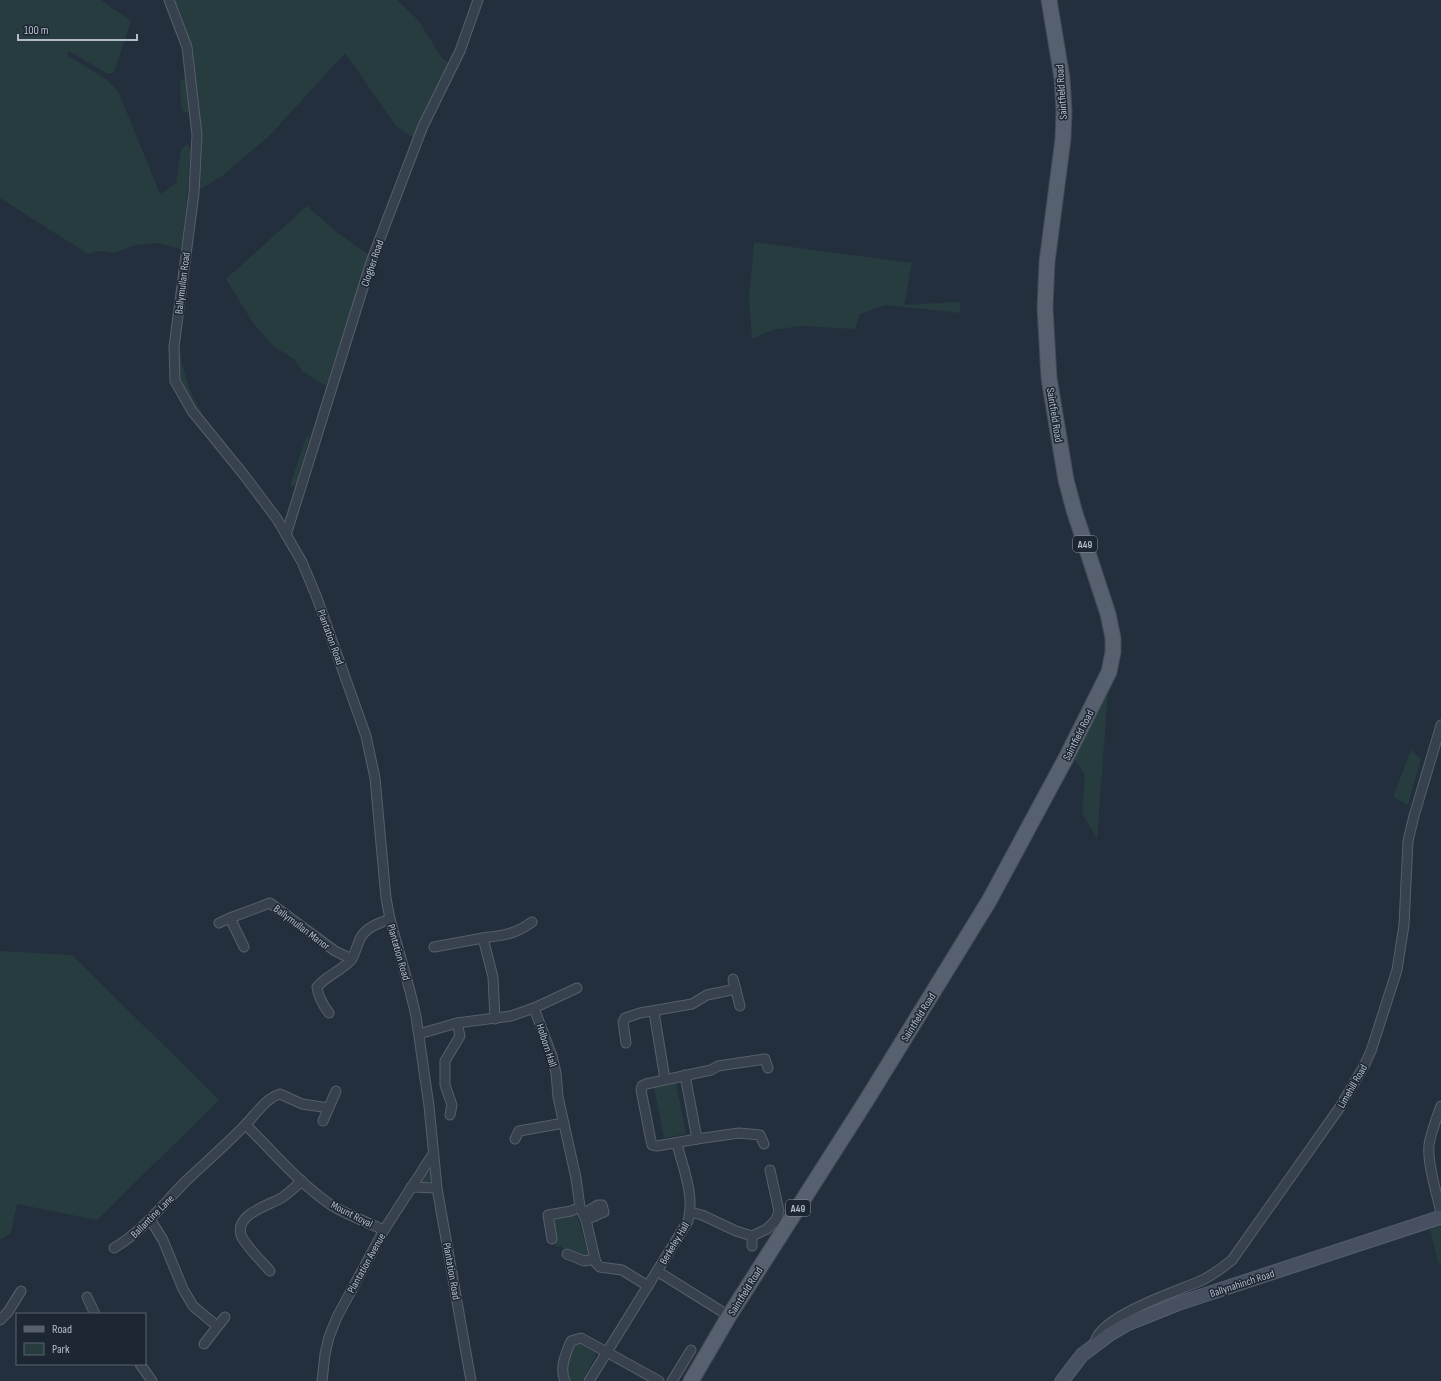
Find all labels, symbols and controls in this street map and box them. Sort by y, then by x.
scale bar [18,16,137,42]
text: 100 m [24,23,49,38]
street label: Saintfield Road [1053,64,1070,120]
street label: Clogher Road [358,238,387,288]
street label: Ballymullan Road [172,251,193,315]
street label: Saintfield Road [1044,387,1065,444]
road number: A49 [1073,536,1097,552]
street label: Plantation Road [315,608,347,667]
street label: Saintfield Road [1060,707,1097,763]
street label: Ballymullan Manor [271,902,332,953]
street label: Plantation Road [384,922,413,982]
street label: Saintfield Road [898,990,939,1044]
street label: Holborn Hall [533,1022,560,1068]
street label: Limehill Road [1335,1062,1370,1111]
street label: Ballantine Lane [128,1192,177,1241]
street label: Mount Royal [329,1198,375,1231]
road number: A49 [786,1200,810,1216]
street label: Berkeley Hall [657,1220,692,1267]
street label: Plantation Avenue [345,1231,388,1296]
street label: Plantation Road [440,1241,463,1301]
street label: Saintfield Road [725,1264,766,1318]
street label: Ballynahinch Road [1208,1267,1276,1300]
legend [16,1313,146,1365]
text: Road [52,1322,72,1337]
text: Park [52,1342,70,1357]

